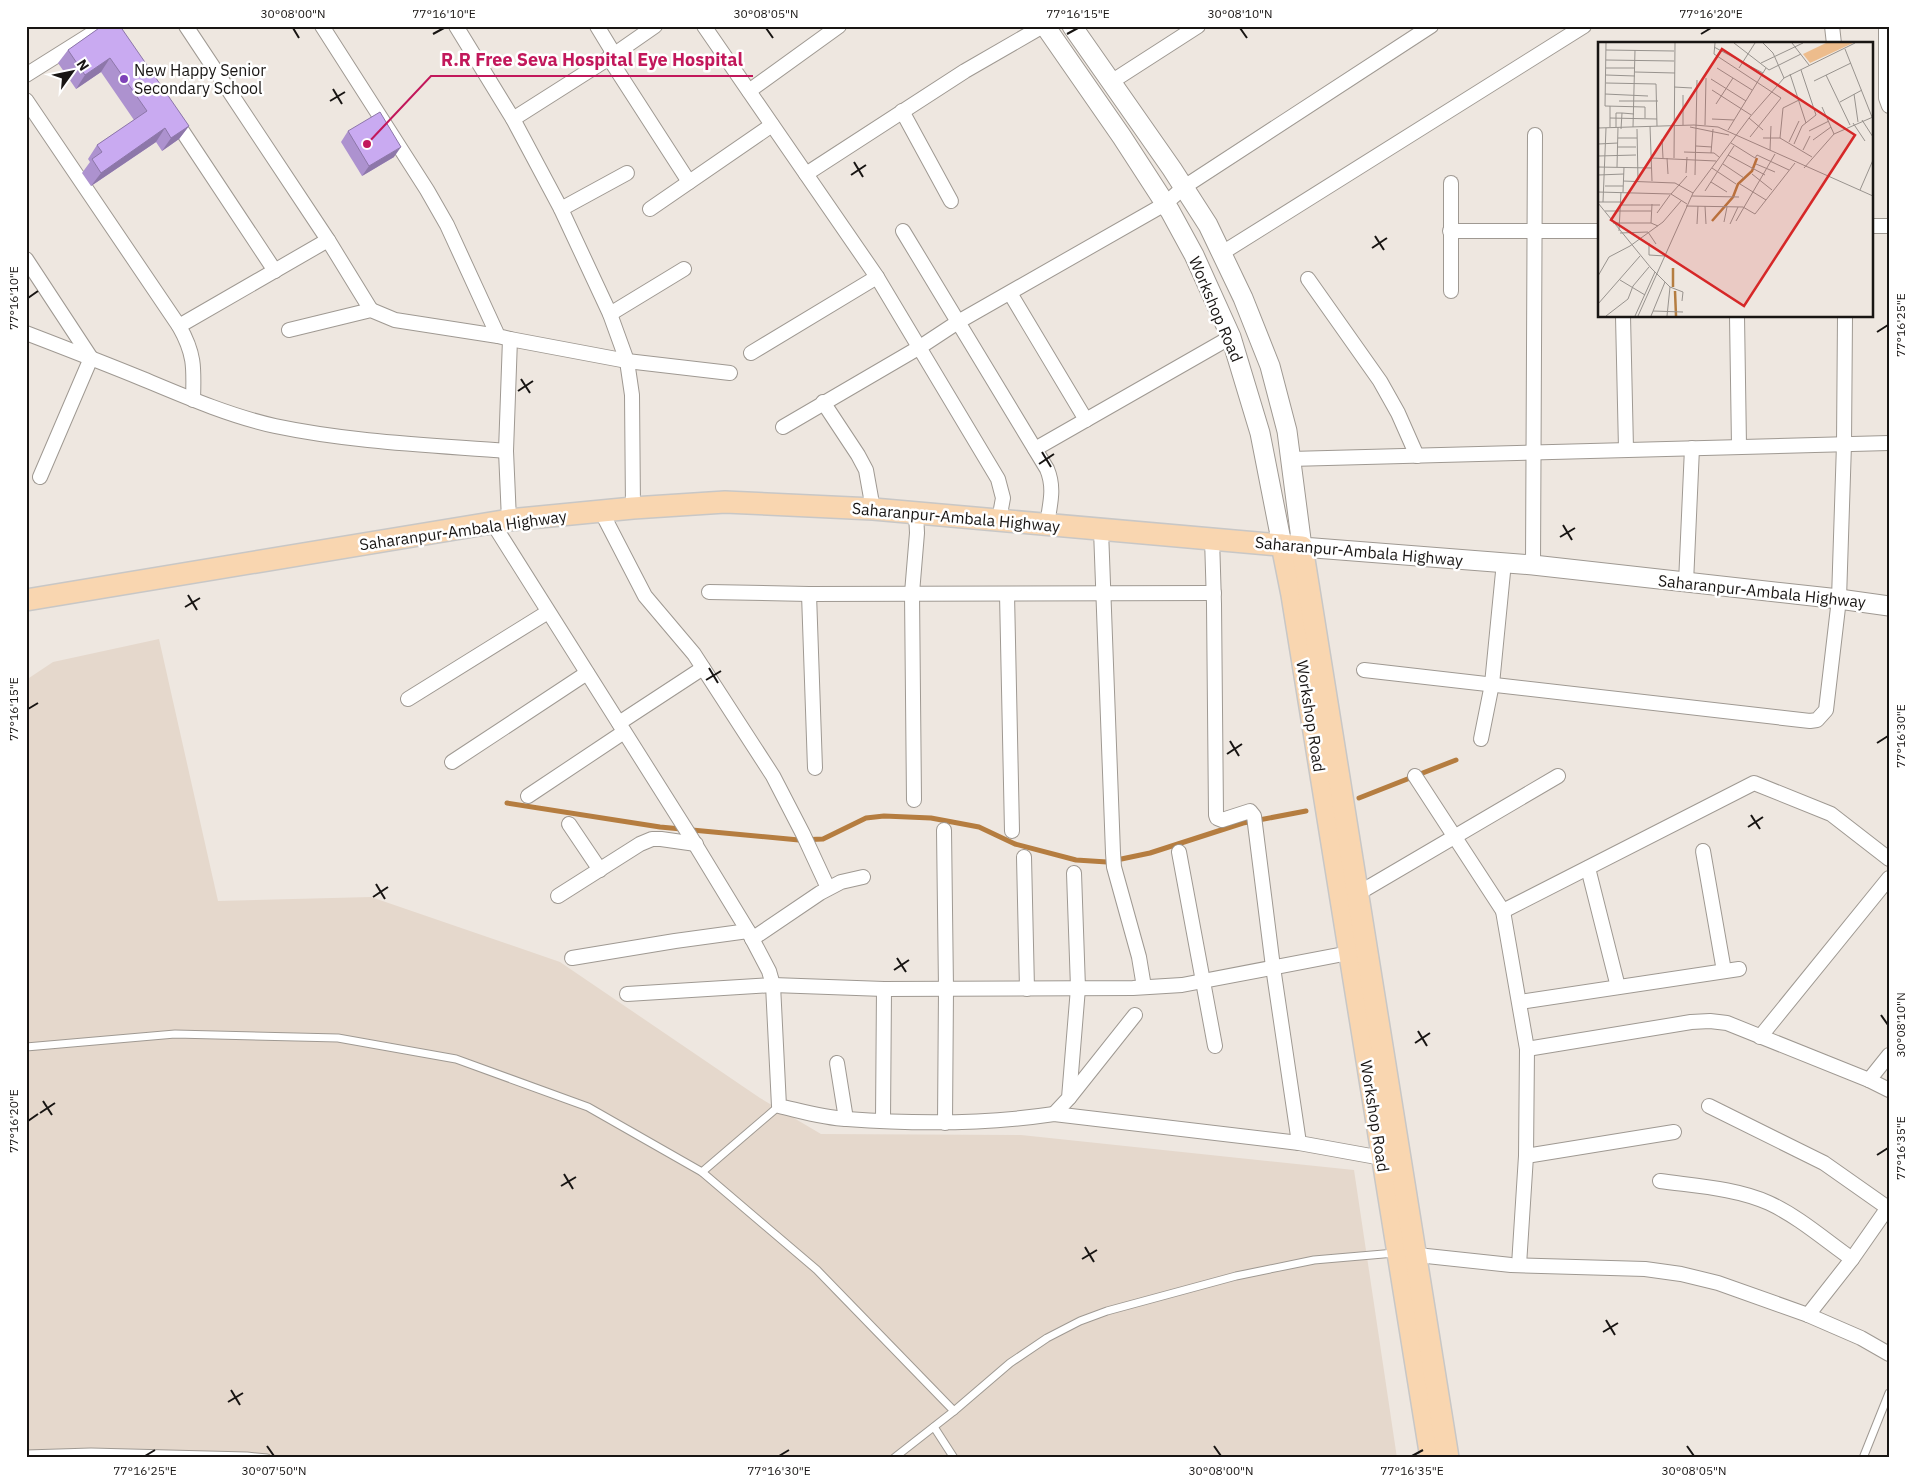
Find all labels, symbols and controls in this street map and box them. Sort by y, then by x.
text: 30°08'00"N [260,6,326,21]
text: 77°16'10"E [412,6,476,21]
text: 30°08'05"N [733,6,799,21]
text: 77°16'15"E [1046,6,1110,21]
text: 30°08'10"N [1207,6,1273,21]
text: 77°16'20"E [1679,6,1743,21]
inset map [1598,42,1872,318]
callout: R.R Free Seva Hospital Eye Hospital [431,43,753,76]
north arrow [48,48,98,98]
text: R.R Free Seva Hospital Eye Hospital [441,48,743,71]
text: N [73,56,93,74]
place label: New Happy Senior Secondary School [134,60,266,98]
marker: New Happy Senior Secondary School [118,73,130,85]
street label: Workshop Road [1185,253,1247,365]
text: 77°16'10"E [6,266,21,330]
text: 77°16'25"E [1893,293,1908,357]
street label: Saharanpur-Ambala Highway [851,498,1061,536]
street label: Saharanpur-Ambala Highway [358,506,568,554]
street label: Saharanpur-Ambala Highway [1254,532,1464,570]
street label: Saharanpur-Ambala Highway [1657,570,1867,612]
street label: Workshop Road [1292,659,1330,773]
text: 77°16'15"E [6,677,21,741]
text: 77°16'30"E [1893,704,1908,768]
text: 30°08'10"N [1893,992,1908,1058]
street label: Workshop Road [1356,1059,1394,1173]
text: 77°16'20"E [6,1089,21,1153]
text: 77°16'35"E [1893,1116,1908,1180]
text: 77°16'25"E [113,1463,177,1478]
text: 30°07'50"N [241,1463,307,1478]
text: 77°16'30"E [747,1463,811,1478]
text: 30°08'00"N [1188,1463,1254,1478]
text: 77°16'35"E [1380,1463,1444,1478]
text: 30°08'05"N [1661,1463,1727,1478]

